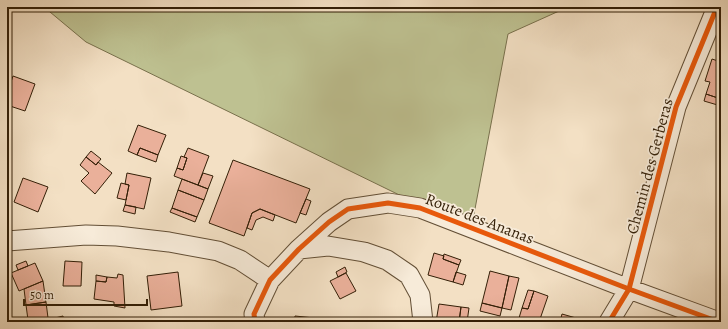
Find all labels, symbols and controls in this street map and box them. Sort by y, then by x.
street label: Chemin des Gerberas [621,96,679,237]
street label: Route des Ananas [422,188,537,250]
scale bar [24,281,147,307]
text: 50 m [30,287,54,303]

